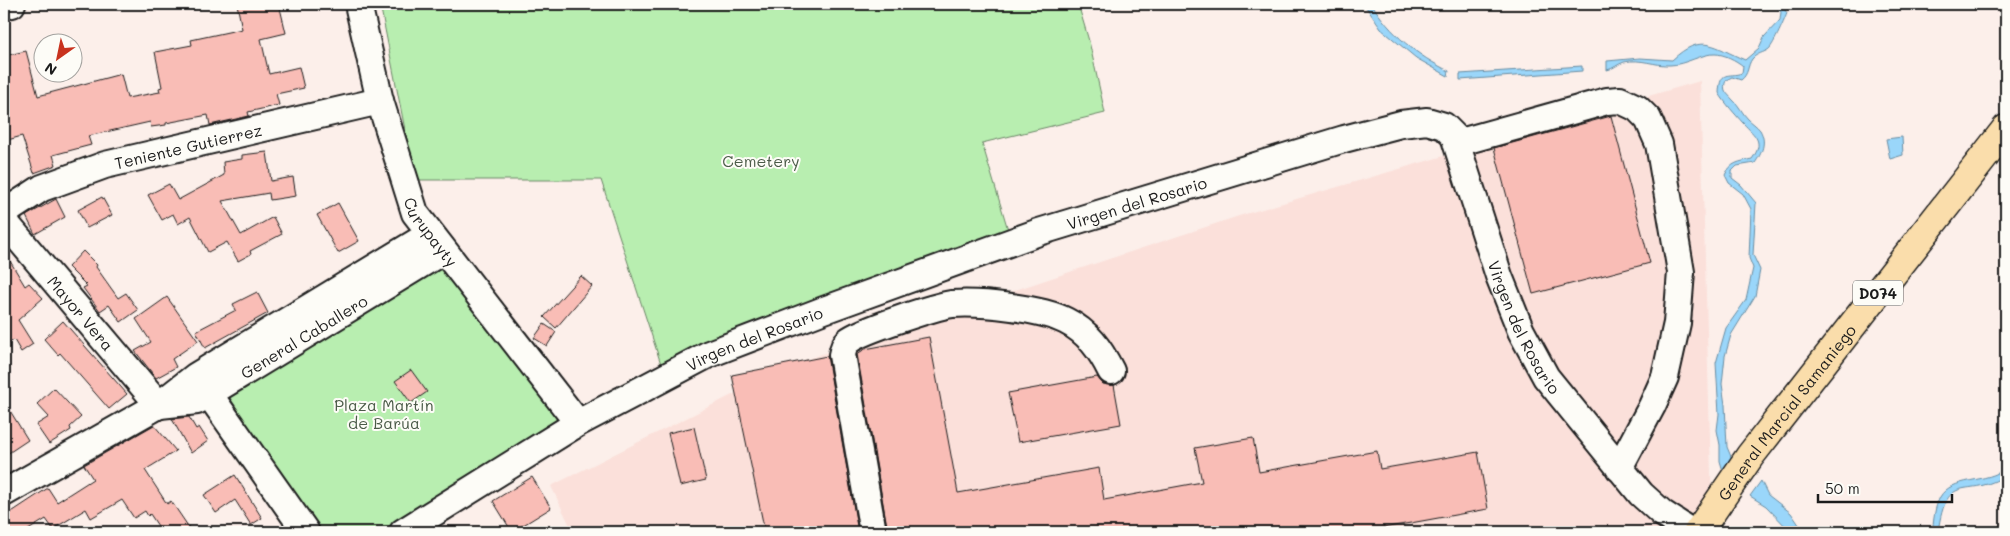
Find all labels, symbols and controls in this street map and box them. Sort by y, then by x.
north arrow [32,32,82,82]
text: N [41,58,60,80]
street label: Teniente Gutierrez [112,118,264,173]
park label: Cemetery [722,150,800,171]
street label: Virgen del Rosario [1064,171,1209,234]
street label: Curupayty [400,194,463,270]
street label: Virgen del Rosario [1484,258,1566,398]
street label: Mayor Vera [44,271,119,355]
road number: D074 [1853,280,1903,306]
street label: General Caballero [236,289,371,383]
street label: Virgen del Rosario [682,301,825,375]
street label: General Marcial Samaniego [1712,320,1860,504]
park label: Plaza Martín de Barúa [334,394,434,433]
scale bar [1818,471,1951,503]
text: 50 m [1825,478,1860,498]

